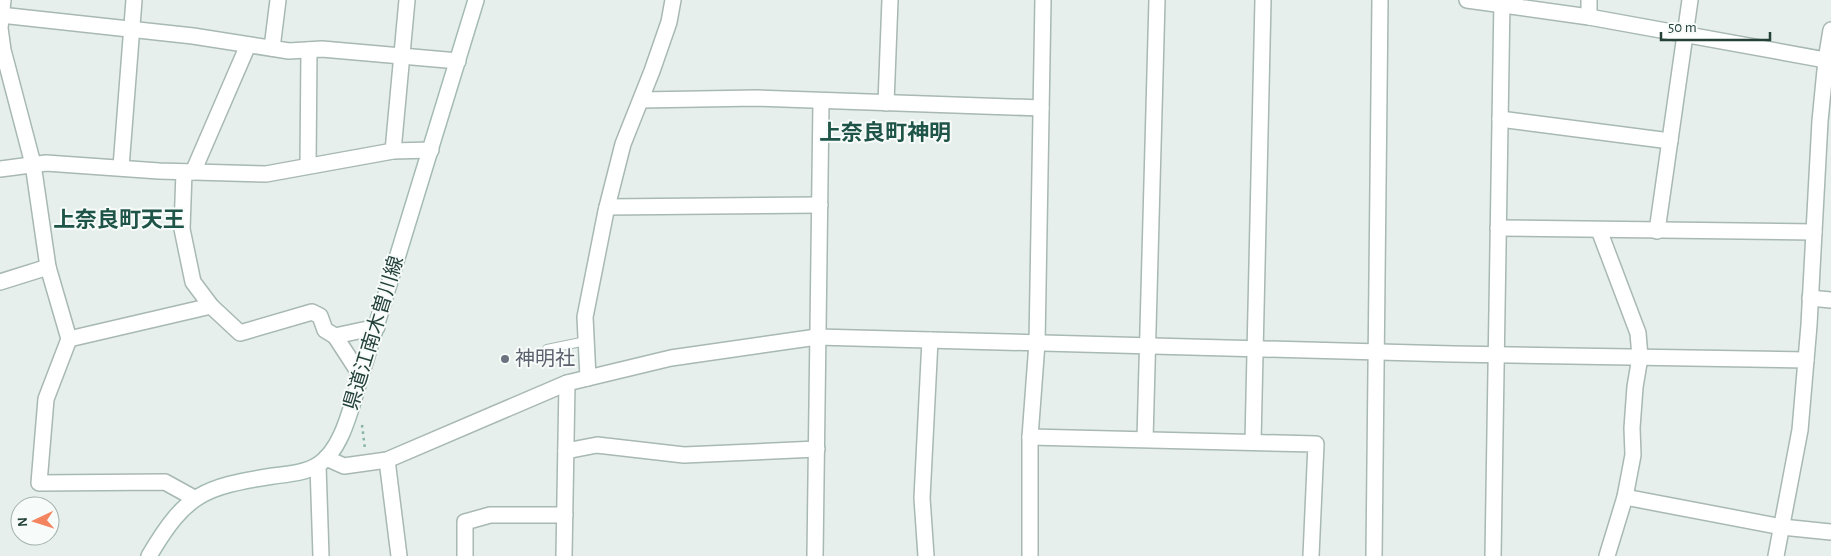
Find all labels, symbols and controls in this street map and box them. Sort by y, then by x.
scale bar [1661,10,1770,42]
text: 50 m [1668,20,1697,35]
district label: 上奈良町神明 [819,121,951,144]
district label: 上奈良町天王 [53,208,185,231]
street label: 県道江南木曽川線 [339,253,407,412]
place label: 神明社 [515,348,575,369]
marker: 神明社 [499,353,511,365]
north arrow [10,496,60,546]
text: N [16,516,30,527]

